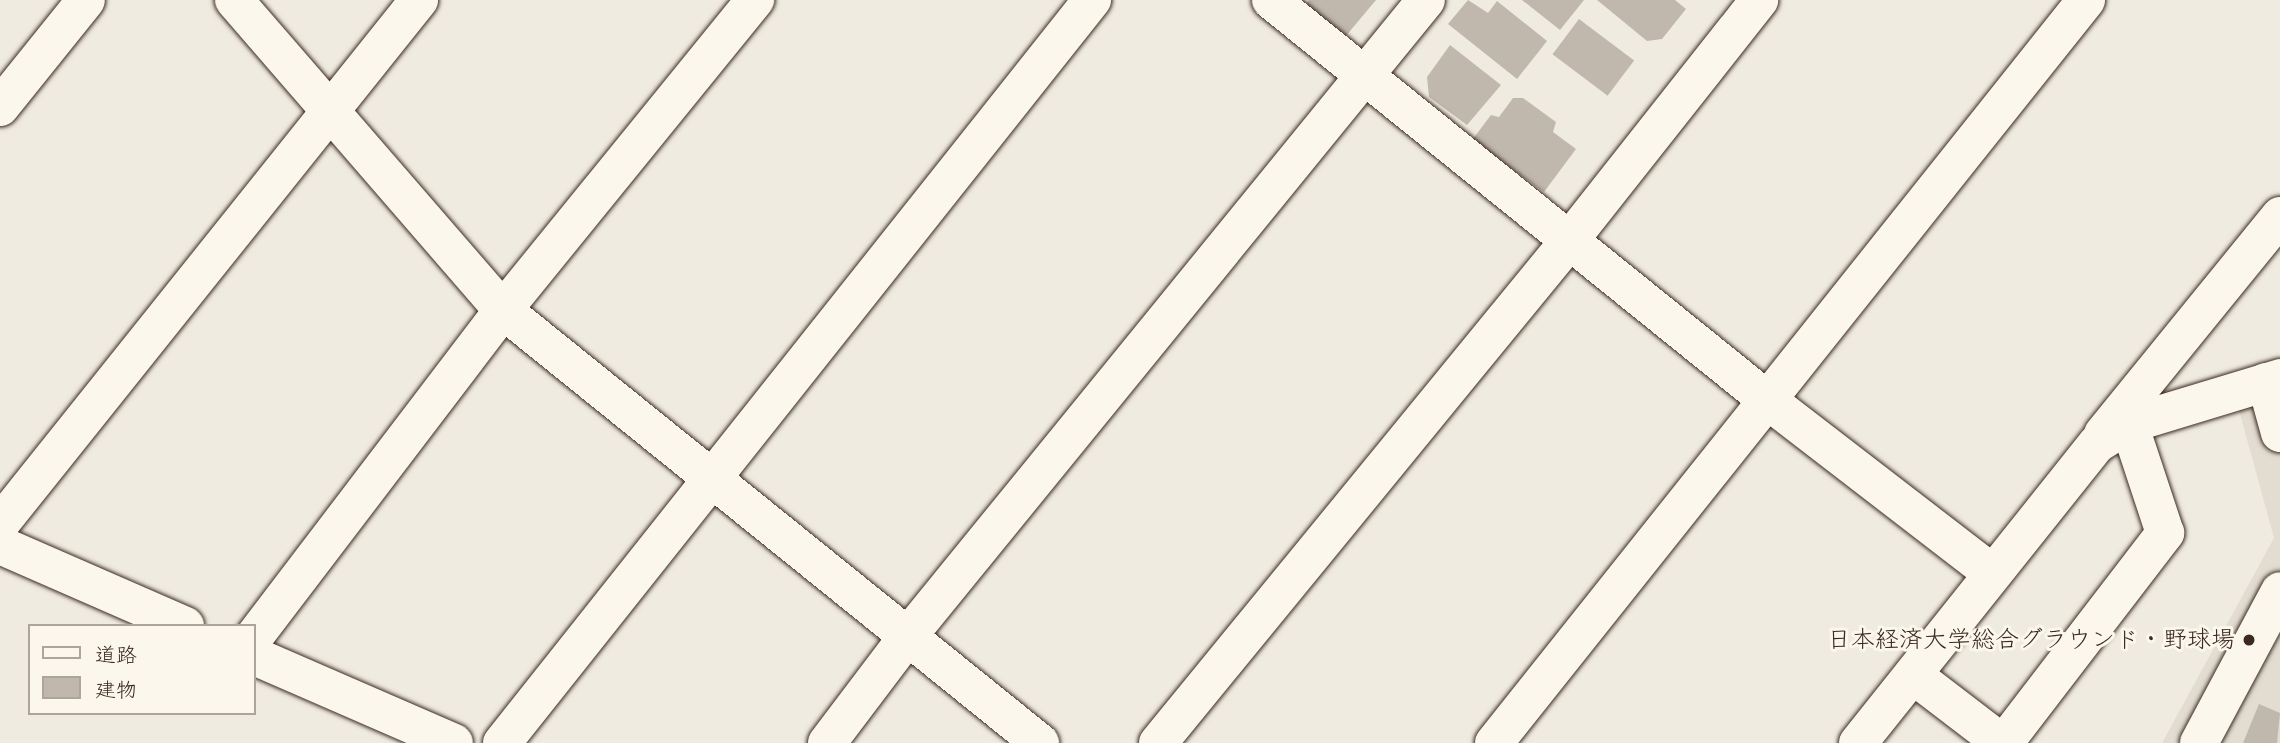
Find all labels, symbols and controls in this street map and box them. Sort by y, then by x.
legend [28,624,256,715]
place label: 日本経済大学総合グラウンド・野球場 [1827,626,2235,654]
marker: 日本経済大学総合グラウンド・野球場 [2241,632,2257,648]
text: 道路 [95,643,137,668]
text: 建物 [95,678,137,703]

